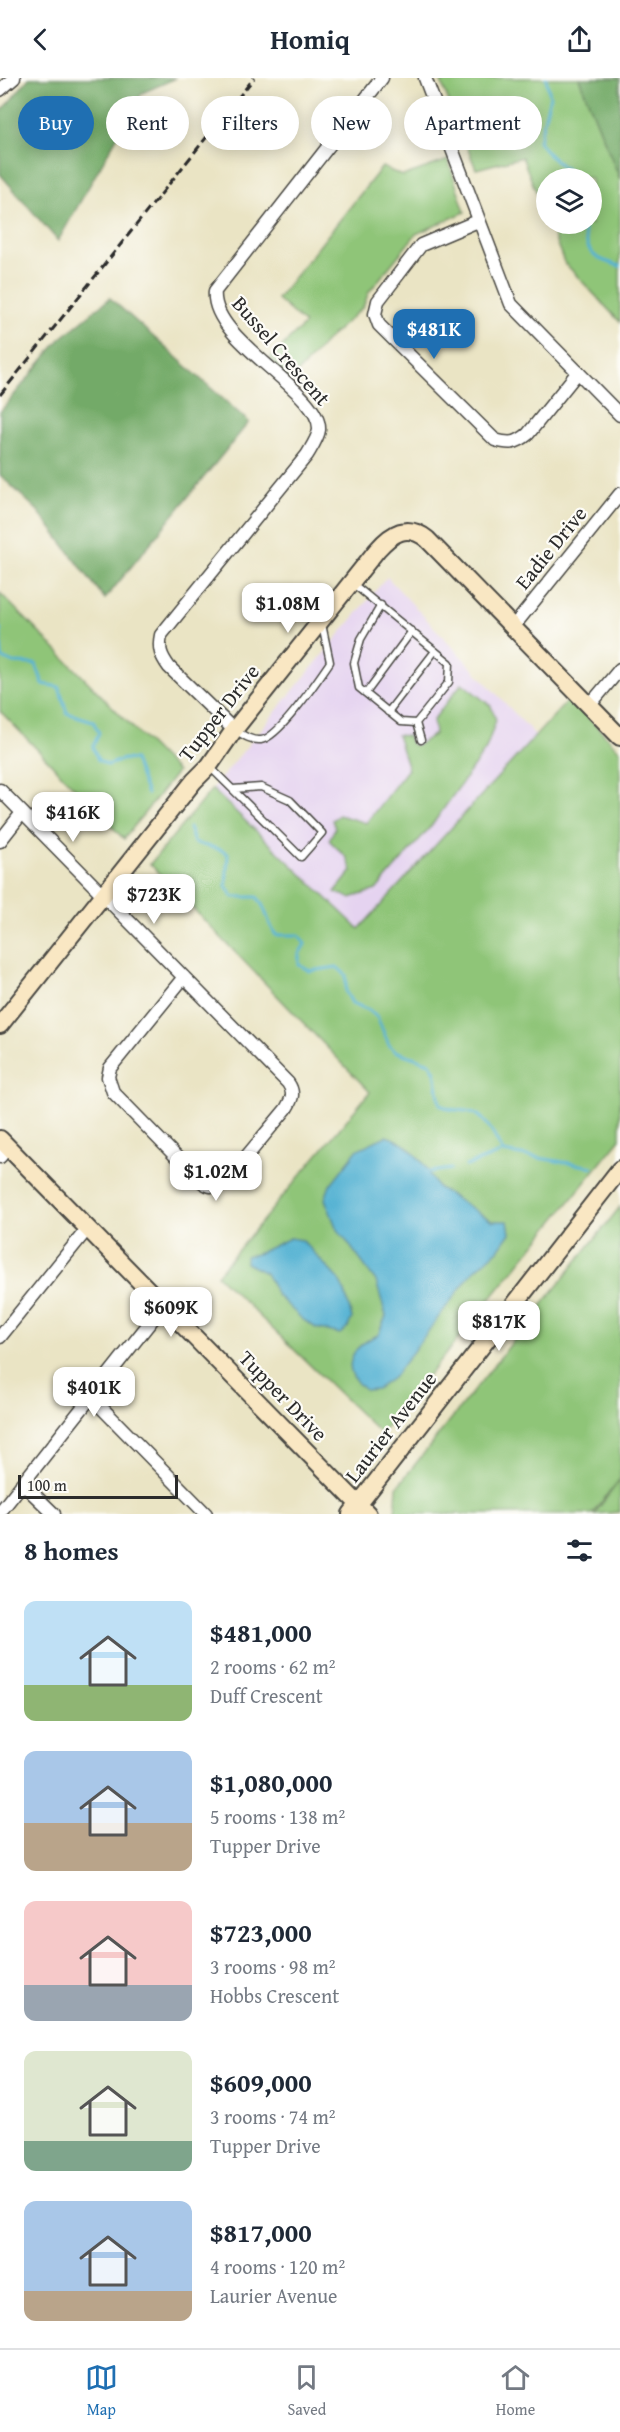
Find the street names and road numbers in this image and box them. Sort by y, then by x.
street label: Bussel Crescent [225,289,338,413]
street label: Eadie Drive [507,499,594,596]
street label: Tupper Drive [171,657,267,768]
street label: Tupper Drive [232,1343,335,1448]
street label: Laurier Avenue [337,1364,444,1489]

